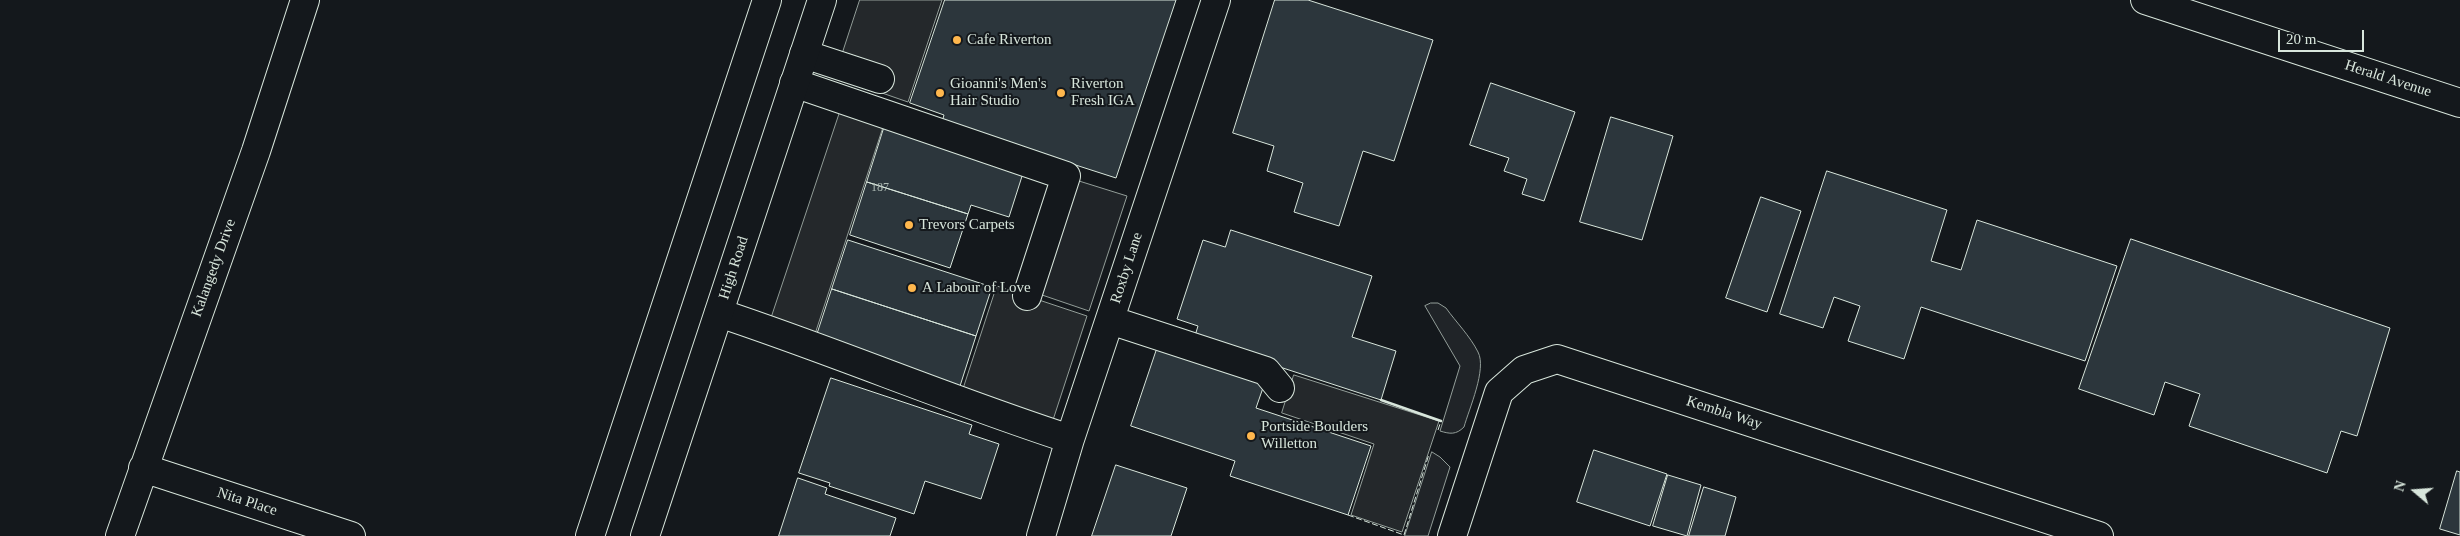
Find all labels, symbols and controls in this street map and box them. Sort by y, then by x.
scale bar [2280,20,2366,52]
place label: Cafe Riverton [967,31,1052,49]
text: 20 m [2286,31,2316,47]
marker: Cafe Riverton [951,34,963,46]
street label: Herald Avenue [2342,57,2434,101]
place label: Gioanni's Men's Hair Studio [950,75,1047,110]
place label: Riverton Fresh IGA [1071,75,1135,110]
marker: Gioanni's Men's Hair Studio [934,87,946,99]
marker: Riverton Fresh IGA [1055,87,1067,99]
house number: 187 [871,181,889,195]
place label: Trevors Carpets [919,216,1015,234]
street label: Kalangedy Drive [188,217,240,319]
marker: Trevors Carpets [903,219,915,231]
street label: Roxby Lane [1107,230,1147,306]
street label: High Road [715,234,753,302]
place label: A Labour of Love [922,279,1031,297]
marker: A Labour of Love [906,282,918,294]
street label: Kembla Way [1684,392,1764,434]
place label: Portside Boulders Willetton [1261,418,1368,453]
marker: Portside Boulders Willetton [1245,430,1257,442]
north arrow [2390,466,2440,516]
text: N [2392,479,2409,493]
street label: Nita Place [215,484,279,520]

